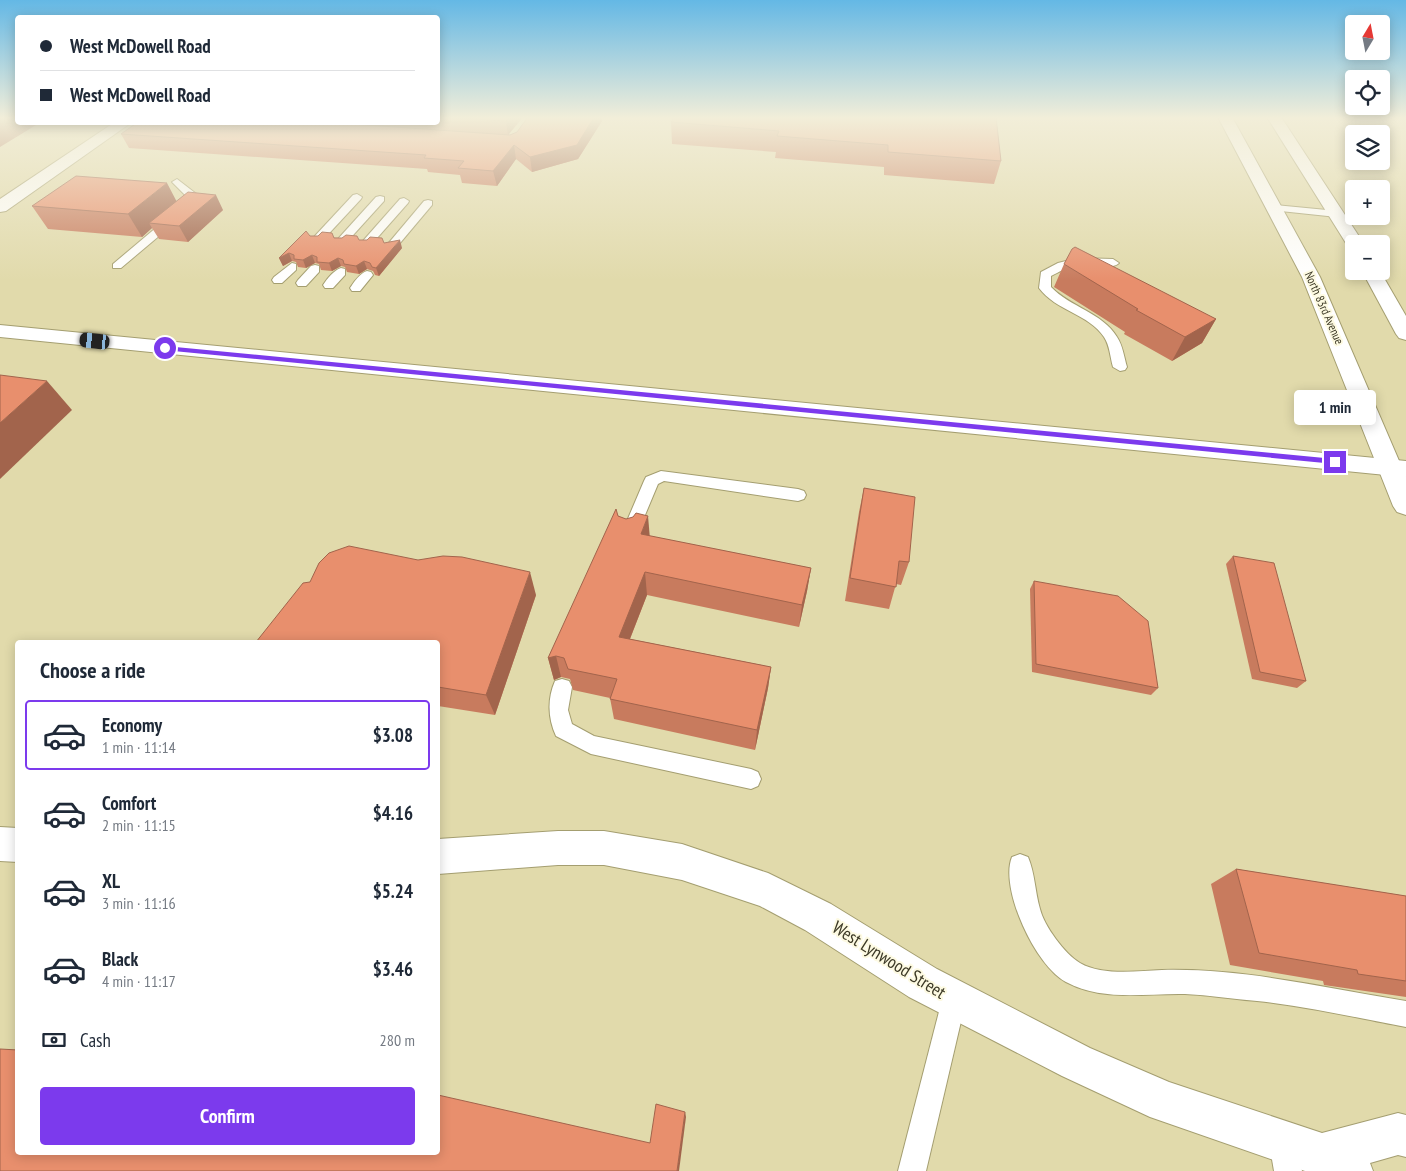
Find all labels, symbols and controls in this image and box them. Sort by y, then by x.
north arrow [1345,15,1390,60]
map controls [1345,15,1390,280]
text: West McDowell Road [70,34,211,58]
button: locate [1345,70,1390,115]
text: West McDowell Road [70,83,211,107]
button: layers [1345,125,1390,170]
button: + [1345,180,1390,225]
button: − [1345,235,1390,280]
street label: North 83rd Avenue [1302,269,1347,347]
car [79,332,110,350]
route start [154,337,176,359]
callout: 1 min [1294,390,1376,424]
text: 1 min [1319,397,1351,417]
route end [1324,451,1346,473]
text: Choose a ride [40,656,145,684]
icon: car [42,713,87,758]
text: Economy [102,713,162,737]
text: $3.08 [373,723,413,747]
text: 1 min · 11:14 [102,737,176,757]
icon: car [42,791,87,836]
text: Comfort [102,791,156,815]
text: $4.16 [373,801,413,825]
text: 2 min · 11:15 [102,815,176,835]
icon: car [42,869,87,914]
text: XL [102,869,120,893]
text: $5.24 [373,879,413,903]
text: 3 min · 11:16 [102,893,176,913]
street label: West Lynwood Street [828,916,950,1004]
icon: car [42,947,87,992]
text: Black [102,947,138,971]
text: $3.46 [373,957,413,981]
text: 4 min · 11:17 [102,971,176,991]
icon: cash [40,1026,68,1054]
text: Cash [80,1028,111,1052]
text: 280 m [380,1030,415,1050]
button: Confirm [40,1087,415,1145]

